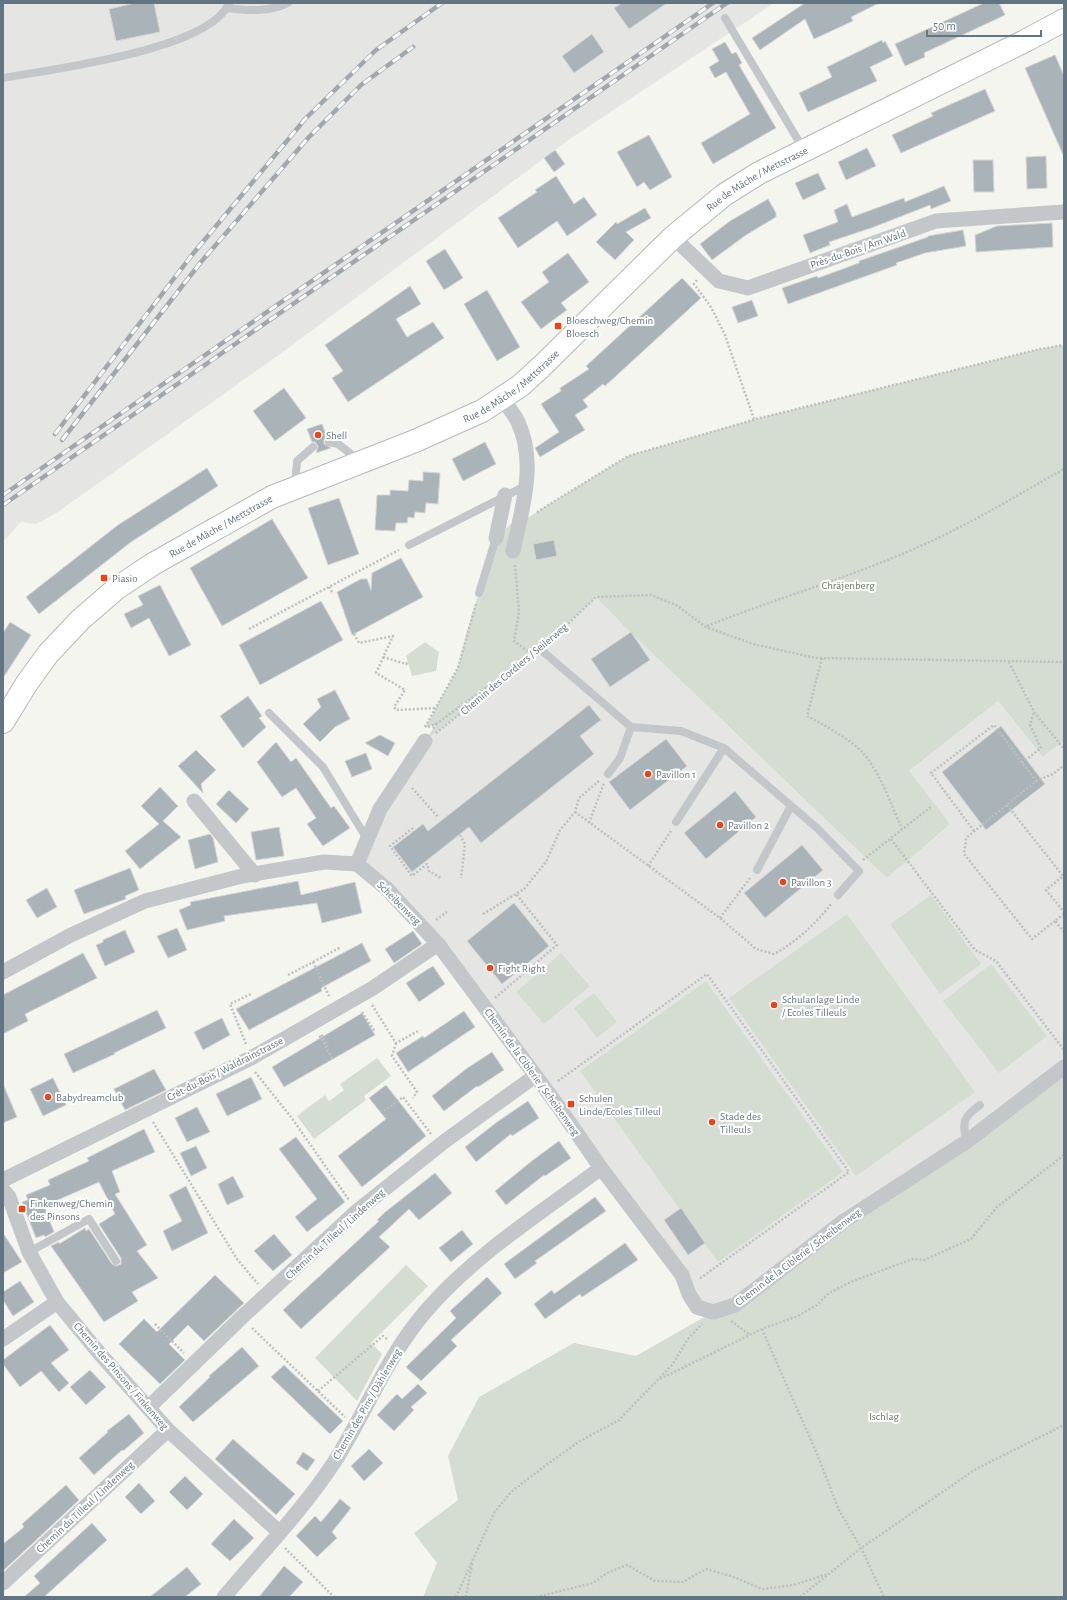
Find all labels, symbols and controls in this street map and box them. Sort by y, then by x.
scale bar [927,12,1041,38]
text: 50 m [933,20,956,32]
street label: Rue de Mâche / Mettstrasse [704,144,810,213]
street label: Près-du-Bois / Am Wald [809,227,907,271]
place label: Bloeschweg/Chemin Bloesch [566,315,653,339]
marker: Bloeschweg/Chemin Bloesch [553,321,563,331]
street label: Rue de Mâche / Mettstrasse [461,347,561,424]
marker: Shell [313,430,323,440]
place label: Shell [326,430,347,441]
street label: Rue de Mâche / Mettstrasse [167,493,274,559]
marker: Piasio [99,573,109,583]
place label: Piasio [112,573,138,584]
park label: Chräjenberg [821,580,875,591]
street label: Chemin des Cordiers / Seilerweg [458,621,570,717]
marker: Pavillon 1 [643,769,653,779]
place label: Pavillon 1 [656,769,696,780]
marker: Pavillon 2 [715,820,725,830]
place label: Pavillon 2 [728,820,769,831]
marker: Pavillon 3 [778,877,788,887]
place label: Pavillon 3 [791,877,832,888]
street label: Scheibenweg [375,879,423,927]
marker: Fight Right [485,963,495,973]
place label: Fight Right [498,963,546,974]
place label: Schulanlage Linde / Ecoles Tilleuls [782,994,860,1018]
marker: Schulanlage Linde / Ecoles Tilleuls [769,1000,779,1010]
street label: Chemin de la Ciblerie / Scheibenweg [482,1006,582,1138]
street label: Crêt-du-Bois / Waldrainstrasse [165,1035,285,1103]
marker: Babydreamclub [43,1092,53,1102]
place label: Babydreamclub [56,1092,124,1103]
place label: Schulen Linde/Ecoles Tilleul [579,1093,661,1117]
marker: Schulen Linde/Ecoles Tilleul [566,1099,576,1109]
place label: Stade des Tilleuls [720,1111,761,1135]
marker: Stade des Tilleuls [707,1117,717,1127]
street label: Chemin du Tilleul / Lindenweg [283,1186,387,1281]
place label: Finkenweg/Chemin des Pinsons [30,1198,113,1222]
marker: Finkenweg/Chemin des Pinsons [17,1204,27,1214]
street label: Chemin de la Ciblerie / Scheibenweg [733,1206,863,1308]
street label: Chemin des Pinsons / Finkenweg [72,1320,171,1432]
street label: Chemin des Pins / Dählenweg [331,1346,404,1461]
park label: Ischlag [869,1411,900,1422]
street label: Chemin du Tilleul / Lindenweg [34,1459,136,1555]

